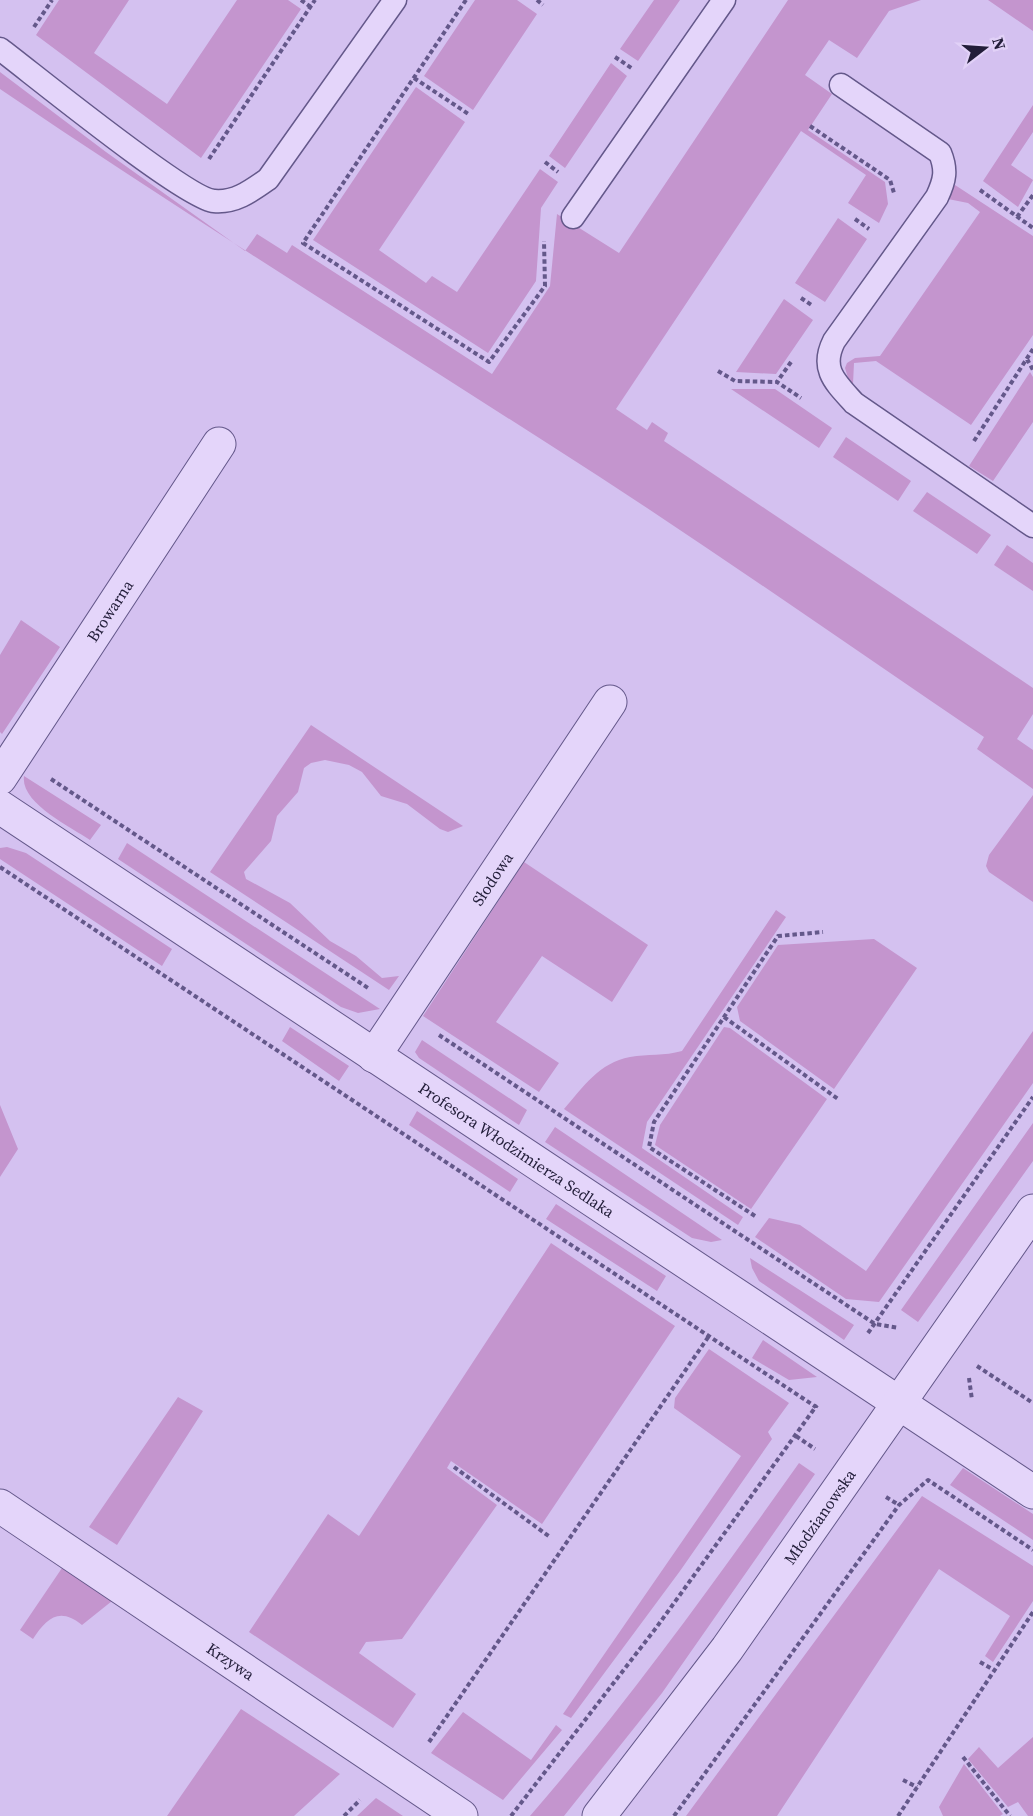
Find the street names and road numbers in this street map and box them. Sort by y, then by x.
street label: Browarna [81,575,139,646]
street label: Słodowa [466,847,518,910]
street label: Profesora Włodzimierza Sedlaka [415,1077,620,1223]
street label: Młodzianowska [779,1464,861,1569]
street label: Krzywa [202,1637,260,1686]

